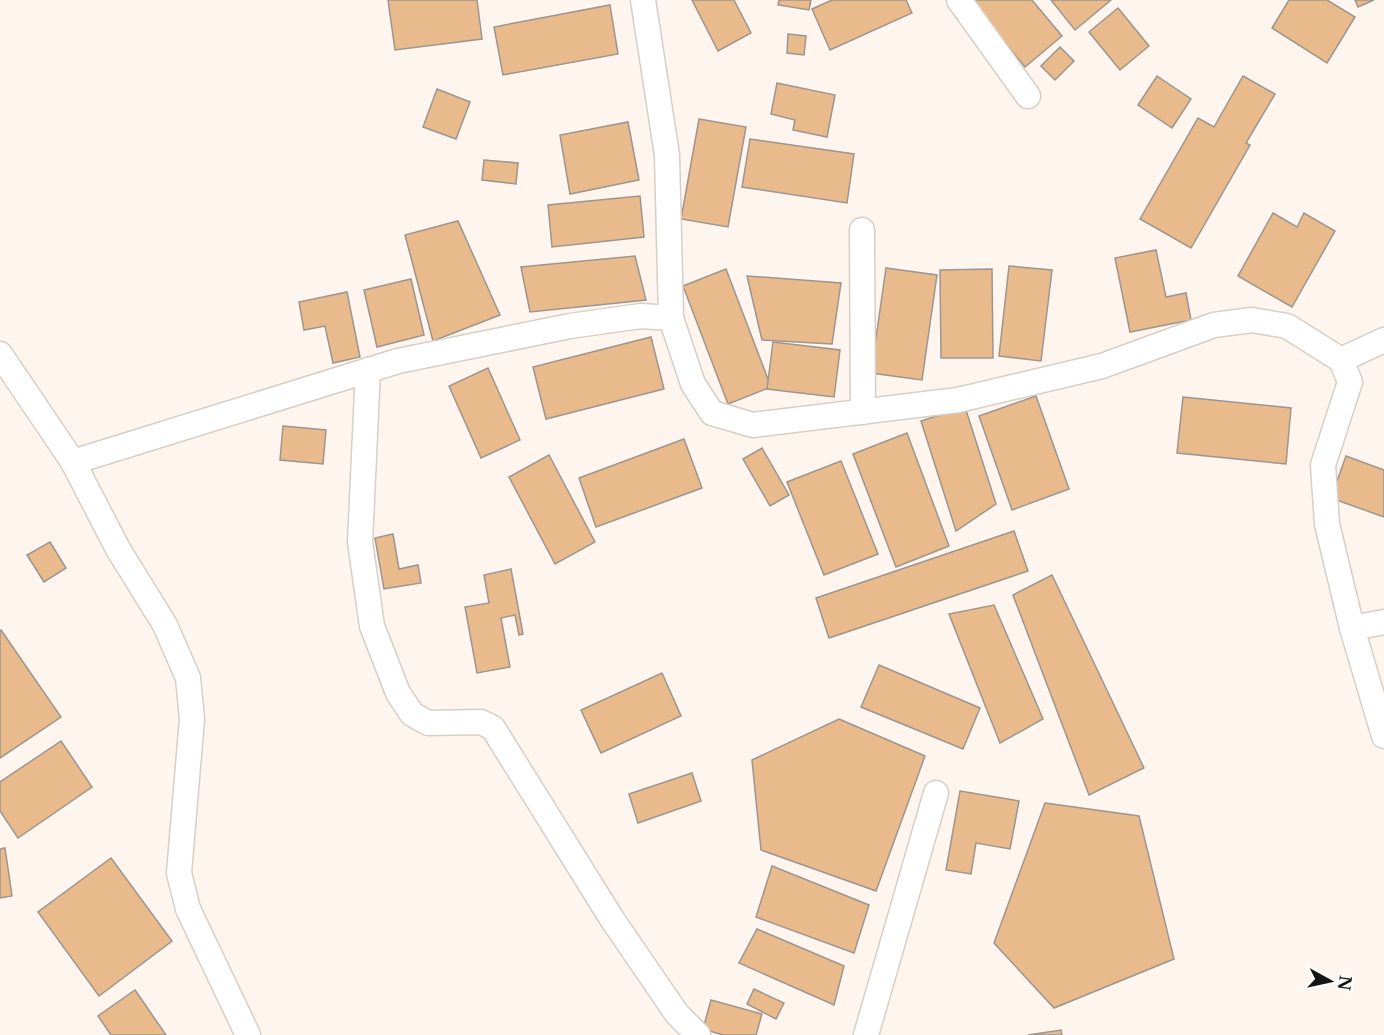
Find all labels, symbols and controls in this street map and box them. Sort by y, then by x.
north arrow [1300,951,1360,1011]
text: N [1334,974,1356,992]

